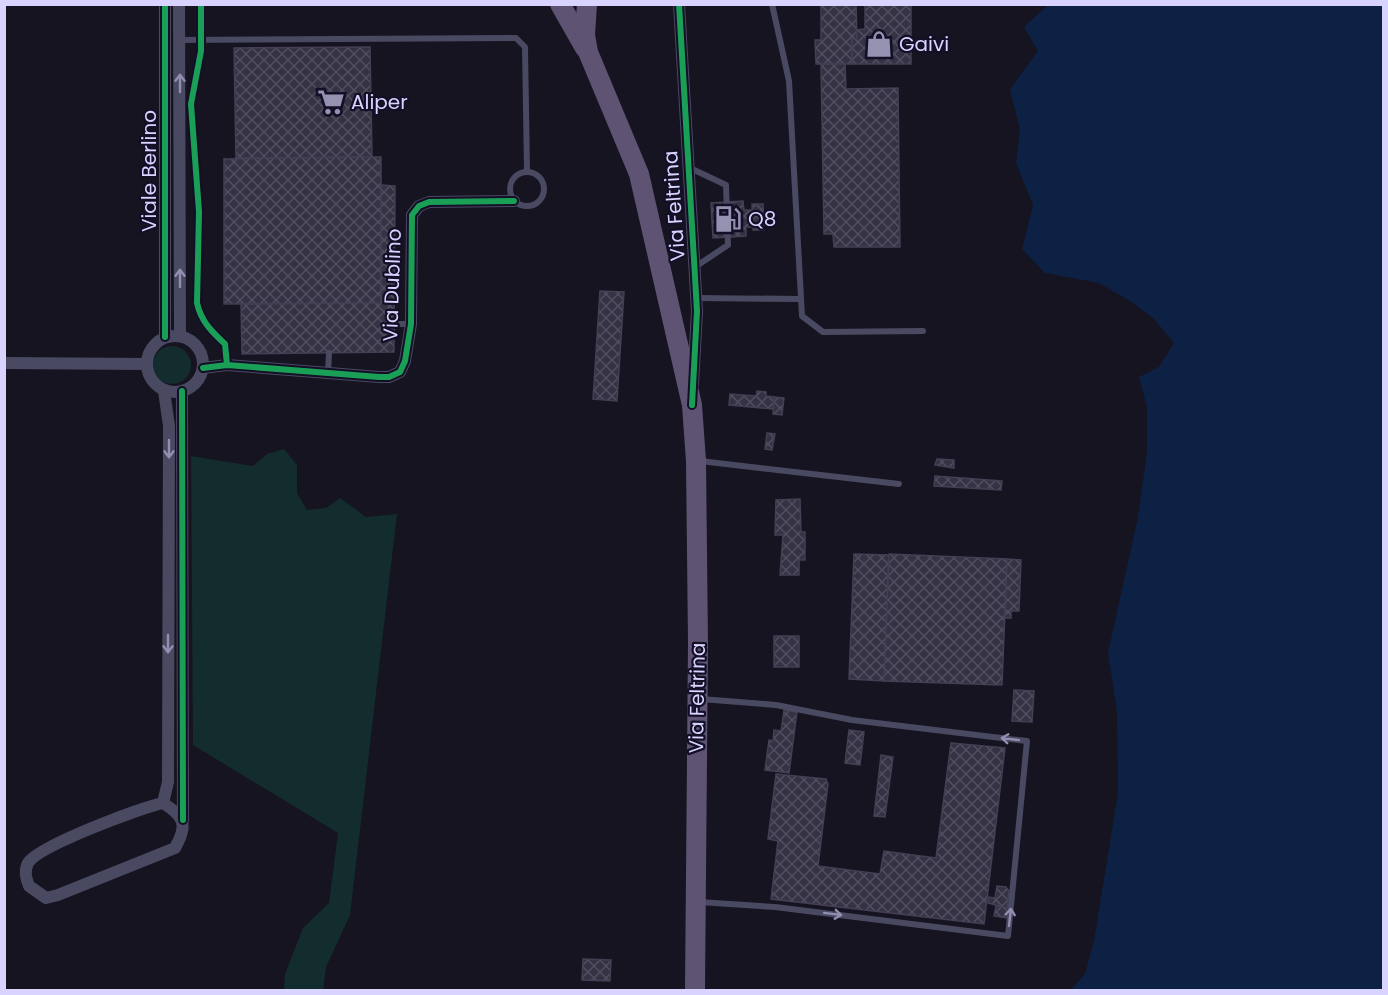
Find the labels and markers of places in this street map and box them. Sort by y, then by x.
shop icon: Gaivi [864,29,894,59]
place label: Gaivi [899,30,949,58]
supermarket icon: Aliper [316,87,346,117]
place label: Aliper [351,88,408,116]
fuel station icon: Q8 [713,204,743,234]
place label: Q8 [748,205,776,233]

